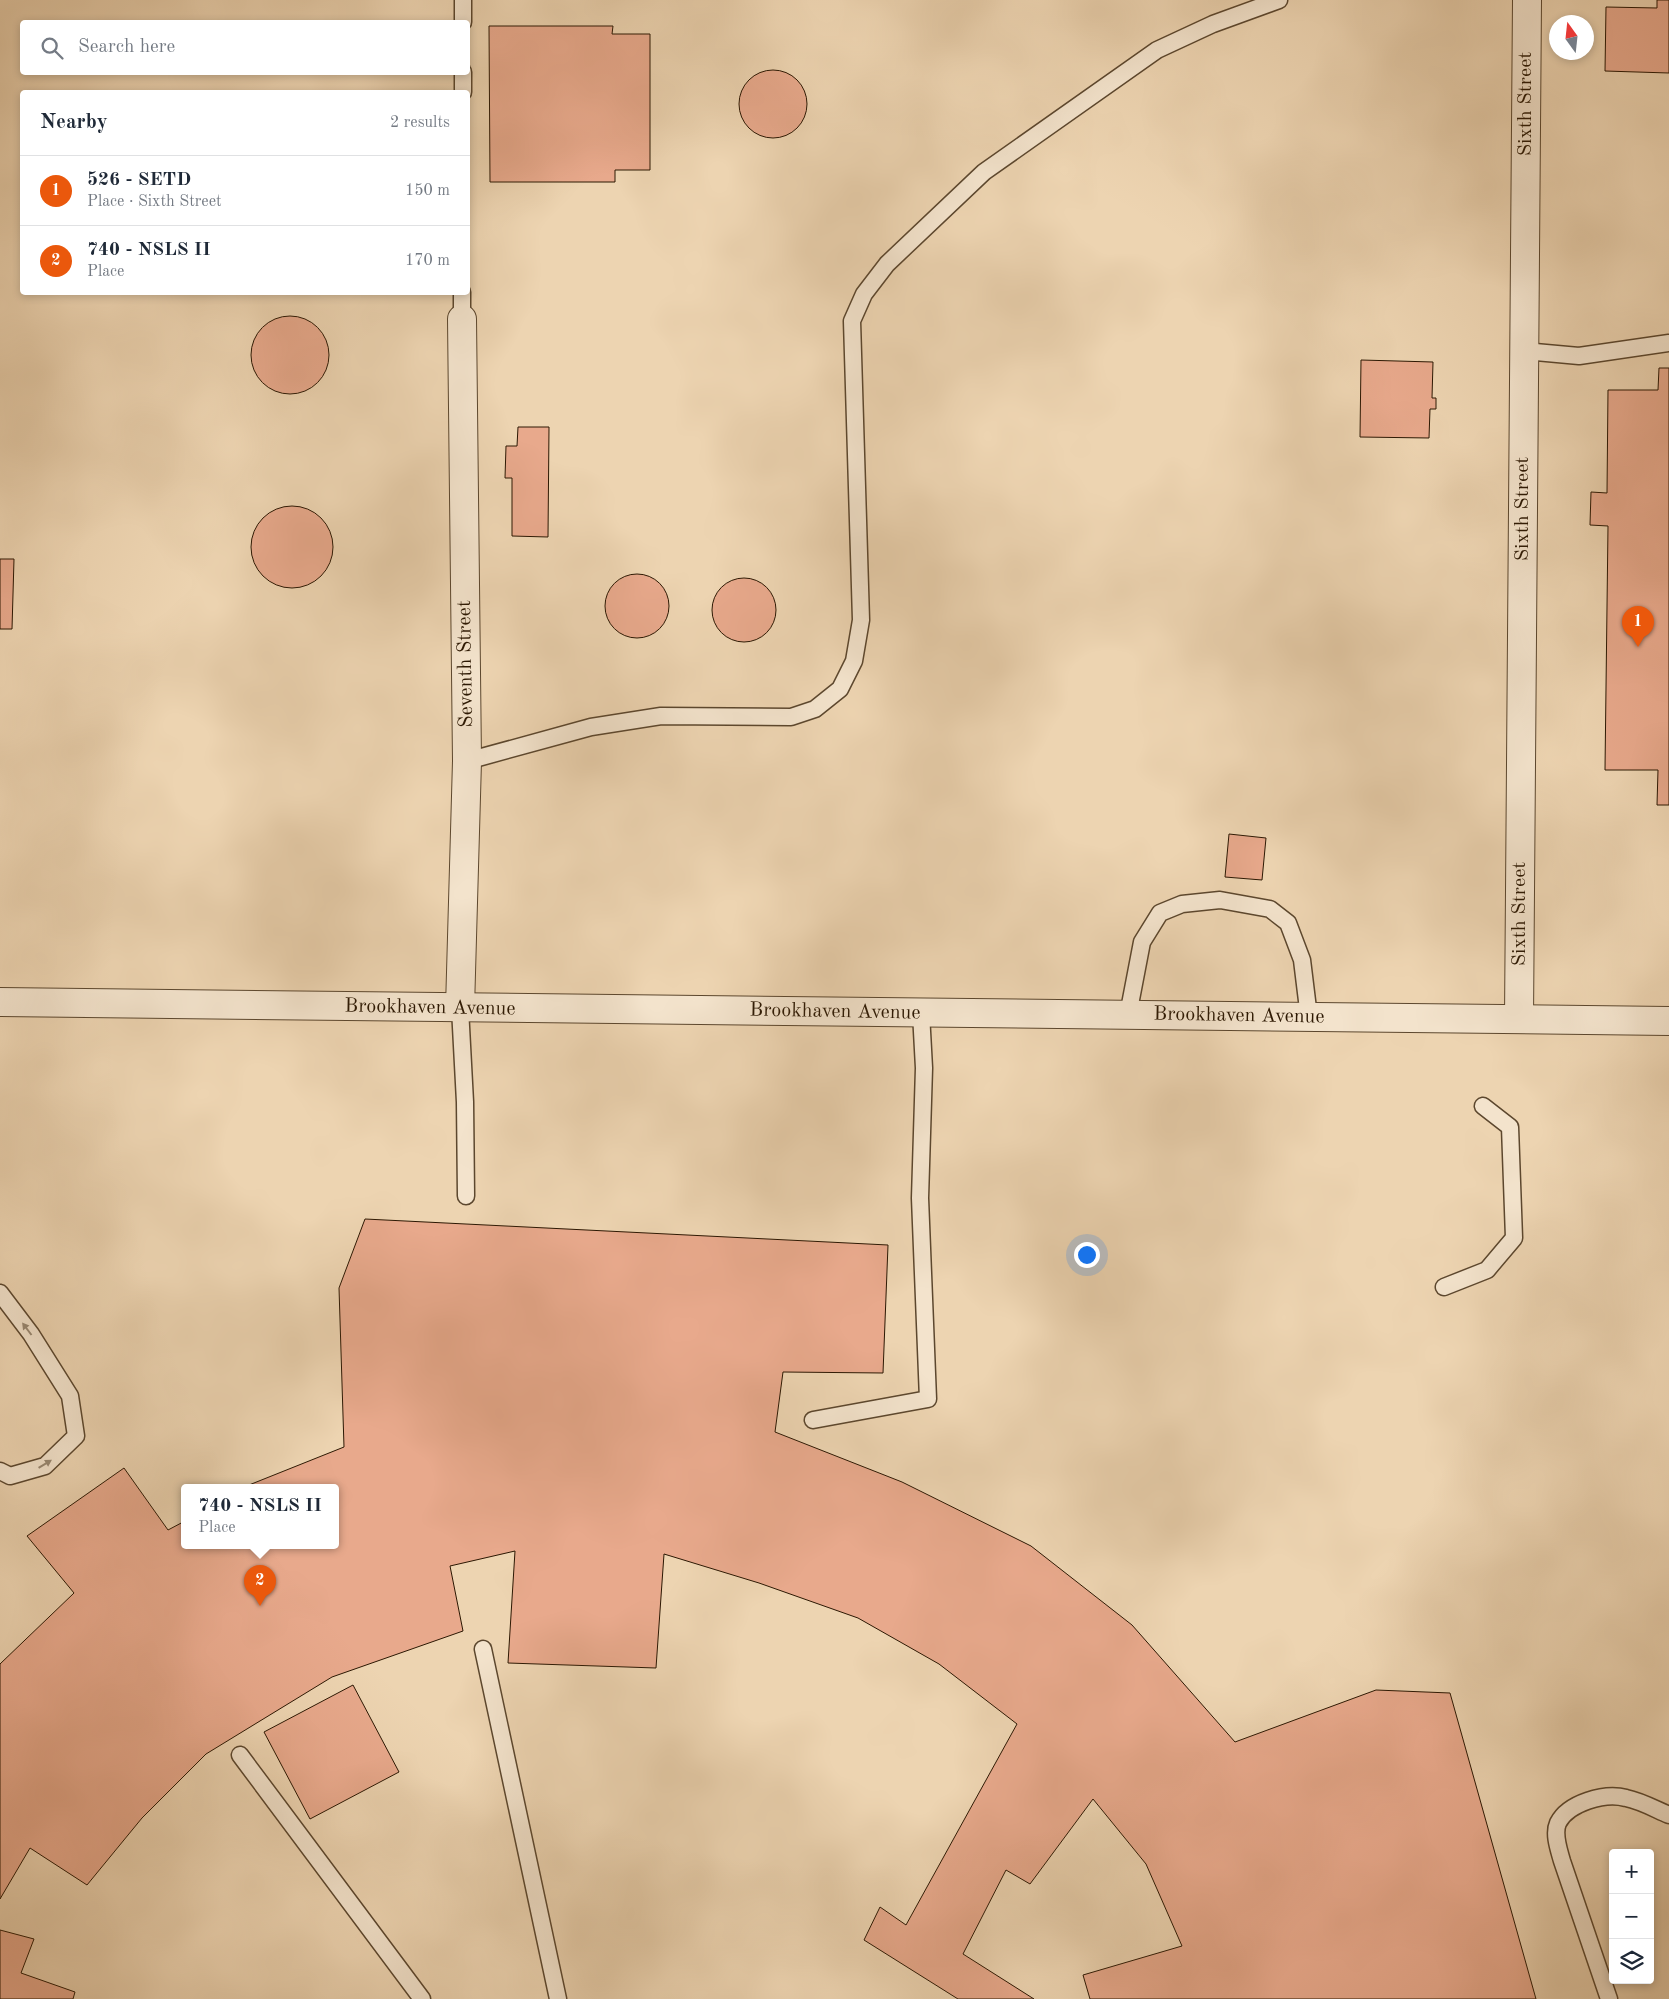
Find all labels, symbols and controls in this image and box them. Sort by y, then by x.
north arrow [1549,15,1594,60]
search box [20,20,470,75]
icon: search [38,34,66,62]
text: Search here [78,38,175,57]
street label: Sixth Street [1516,52,1536,156]
text: Nearby [40,112,108,133]
text: 2 results [390,115,450,131]
text: 526 - SETD [87,171,191,190]
text: 1 [51,183,61,199]
text: 150 m [405,183,450,199]
text: Place · Sixth Street [87,194,222,210]
text: 740 - NSLS II [87,241,211,260]
text: 2 [51,253,61,269]
text: 170 m [405,253,450,269]
text: Place [87,264,124,280]
street label: Sixth Street [1513,457,1533,561]
street label: Seventh Street [455,600,477,728]
pin: 1 [1622,606,1654,647]
street label: Sixth Street [1510,862,1530,966]
street label: Brookhaven Avenue [344,997,516,1019]
street label: Brookhaven Avenue [749,1001,921,1023]
street label: Brookhaven Avenue [1153,1005,1325,1027]
your location [1074,1242,1100,1268]
one-way arrow [22,1322,32,1336]
one-way arrow [38,1460,52,1469]
popup [181,1484,339,1549]
text: 740 - NSLS II [198,1497,322,1516]
text: Place [198,1520,236,1536]
pin: 2 [244,1565,276,1606]
map controls [1609,1849,1654,1984]
button: + [1609,1849,1654,1894]
button: − [1609,1894,1654,1939]
button: layers [1609,1939,1654,1984]

